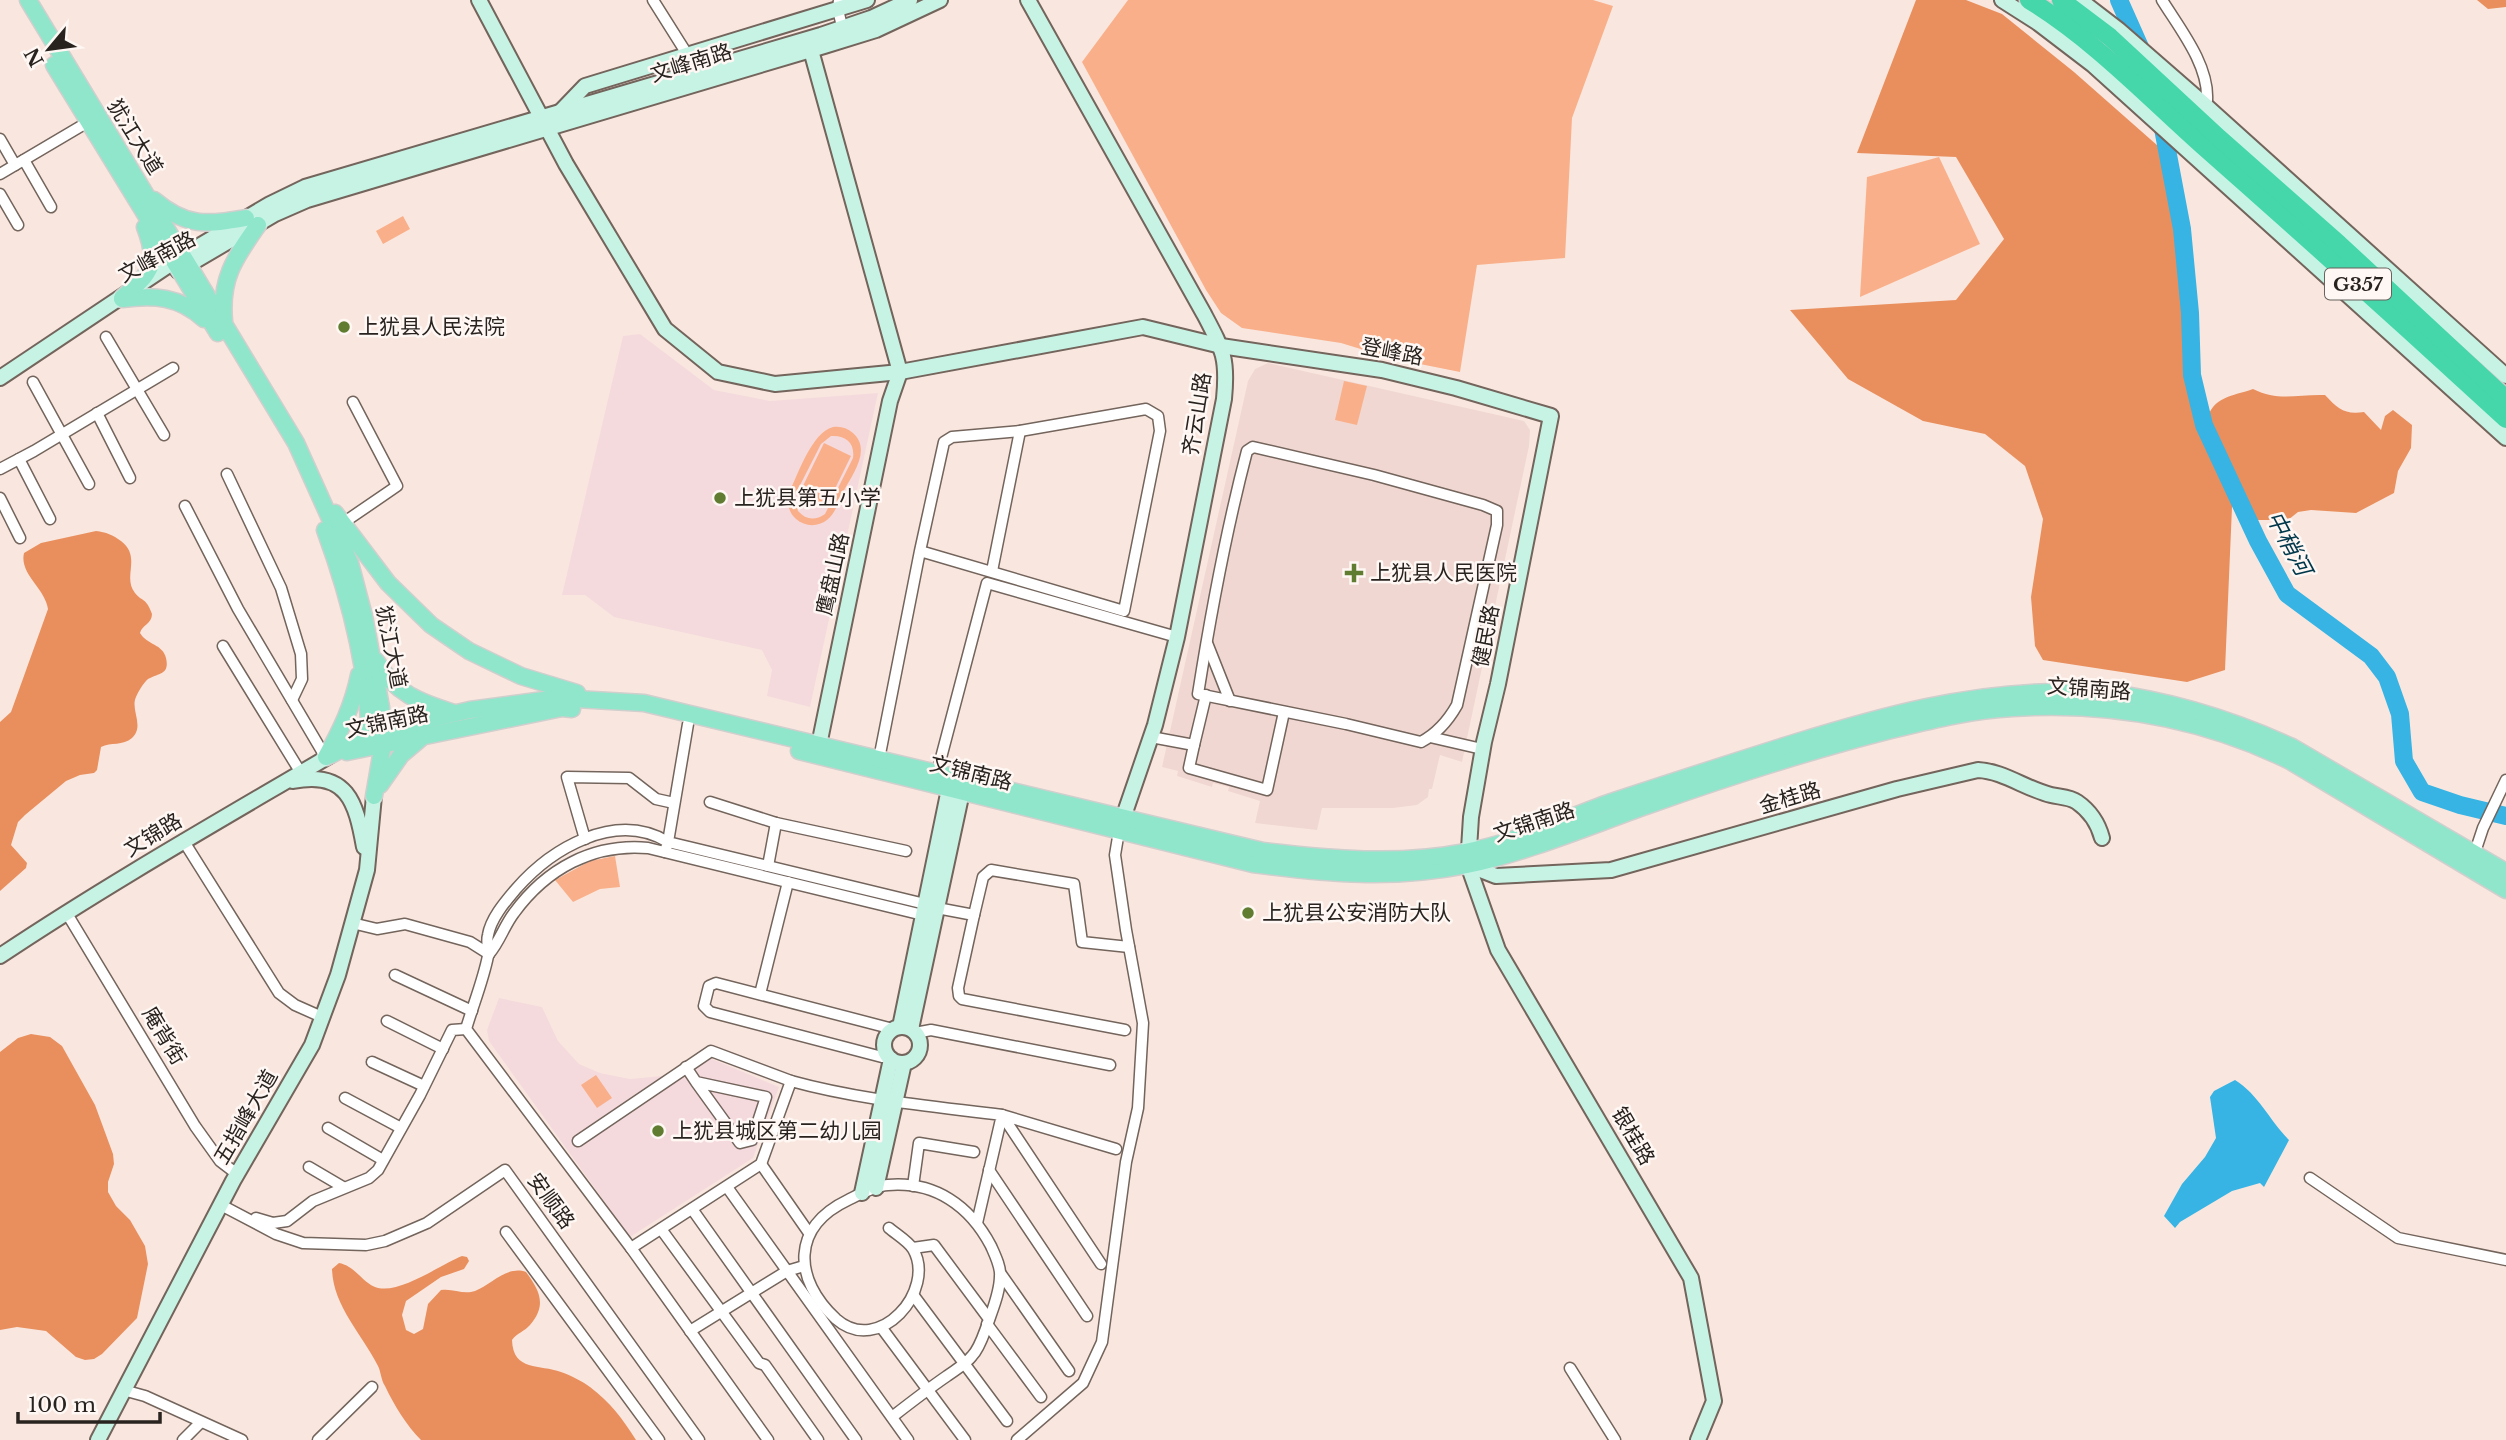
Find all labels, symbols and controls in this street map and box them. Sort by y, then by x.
north arrow [14,14,84,84]
street label: 文峰南路 [647,38,735,88]
text: N [20,43,49,70]
street label: 犹江大道 [102,94,168,180]
street label: 文峰南路 [114,226,200,288]
road number: G357 [2325,268,2391,300]
place label: 上犹县人民法院 [358,314,505,340]
marker: 上犹县人民法院 [336,319,352,335]
street label: 登峰路 [1359,333,1425,371]
street label: 齐云山路 [1178,370,1216,458]
place label: 上犹县第五小学 [734,485,881,511]
marker: 上犹县第五小学 [712,490,728,506]
water label: 中稍河 [2260,506,2319,584]
street label: 鹰盘山路 [812,530,854,618]
place label: 上犹县人民医院 [1370,560,1517,586]
marker: 上犹县人民医院 [1344,563,1364,583]
street label: 犹江大道 [370,603,412,691]
street label: 健民路 [1467,603,1505,669]
street label: 文锦南路 [2046,673,2132,705]
street label: 文锦南路 [343,701,431,743]
street label: 文锦南路 [927,750,1015,796]
street label: 金桂路 [1756,777,1824,819]
street label: 文锦南路 [1490,797,1578,847]
street label: 文锦路 [119,808,187,862]
place label: 上犹县公安消防大队 [1262,900,1451,926]
marker: 上犹县公安消防大队 [1240,905,1256,921]
street label: 庵背街 [137,1002,191,1070]
street label: 五指峰大道 [208,1065,284,1169]
street label: 银桂路 [1606,1102,1660,1170]
place label: 上犹县城区第二幼儿园 [672,1118,882,1144]
marker: 上犹县城区第二幼儿园 [650,1123,666,1139]
street label: 安顺路 [522,1168,580,1234]
scale bar [18,1380,159,1424]
text: 100 m [28,1392,96,1418]

